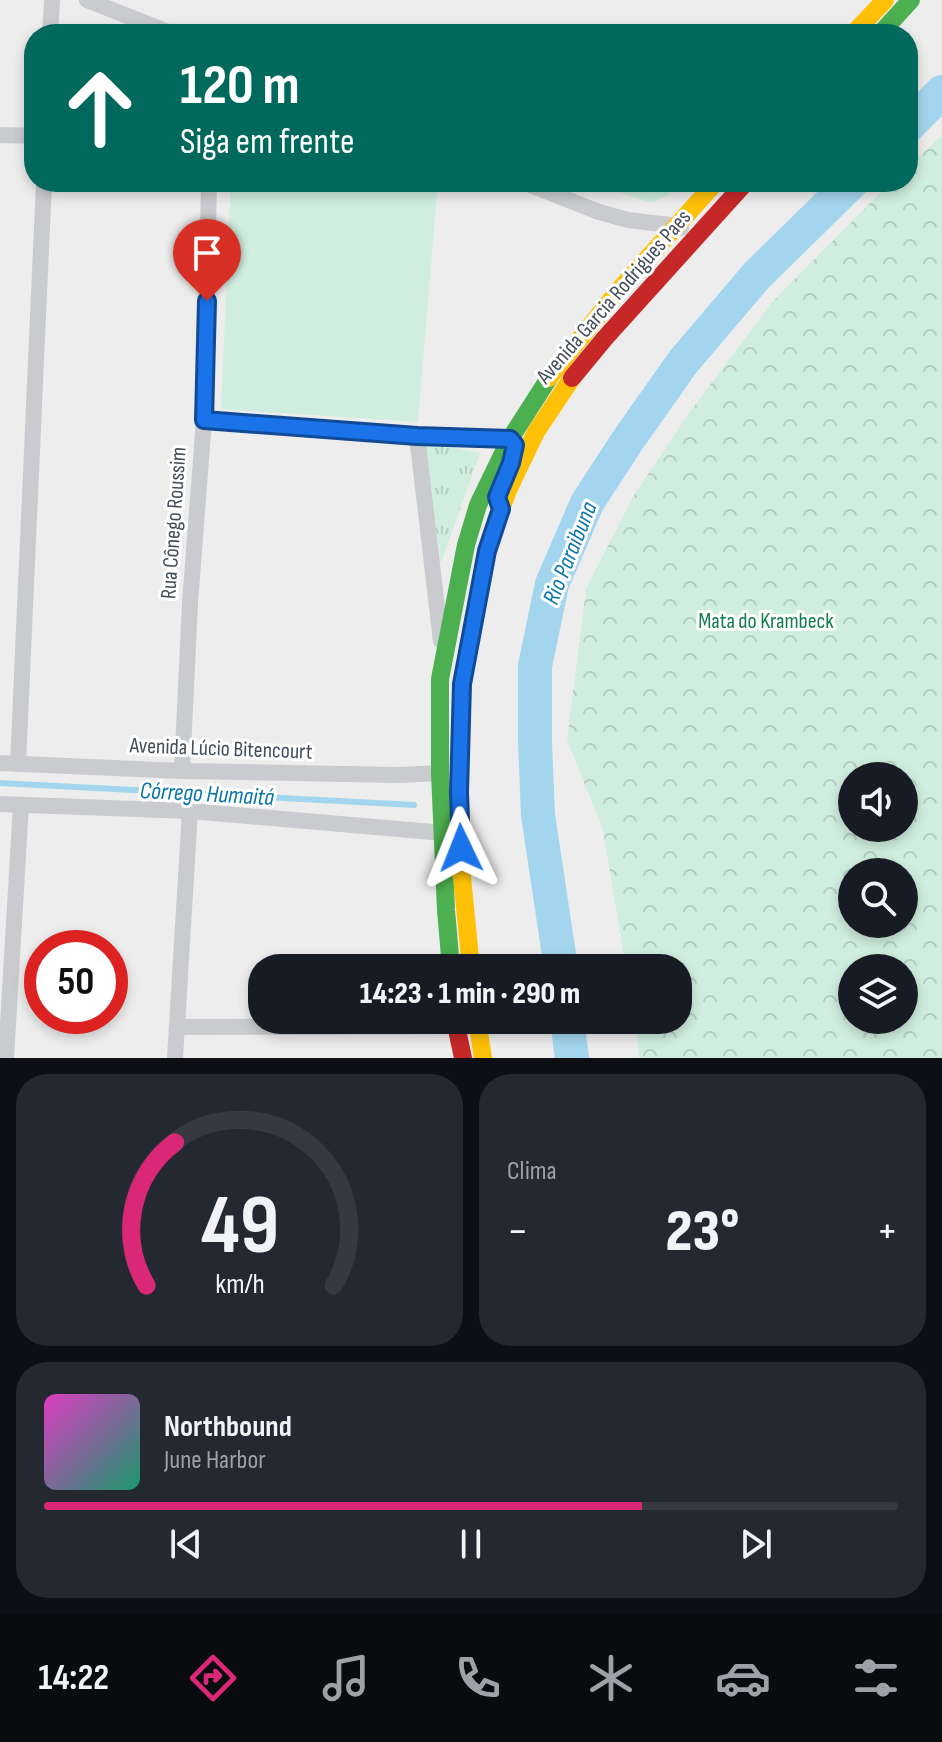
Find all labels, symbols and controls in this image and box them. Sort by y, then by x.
text: 120 m [180,53,300,120]
icon: ahead [48,56,152,160]
text: Siga em frente [180,121,354,164]
street label: Avenida Garcia Rodrigues Paes [530,204,697,390]
pin [173,219,241,301]
icon: arrive [185,231,229,275]
street label: Rua Cônego Roussim [155,446,193,600]
water label: Rio Paraibuna [536,497,604,609]
park label: Mata do Krambeck [698,608,834,635]
street label: Avenida Lúcio Bitencourt [128,732,313,766]
map controls [838,762,918,1034]
button: sound [838,762,918,842]
water label: Córrego Humaitá [139,776,275,812]
position arrow [419,806,503,890]
button: search [838,858,918,938]
speed limit sign: 50 [24,930,128,1034]
button: layers [838,954,918,1034]
text: 14:23 · 1 min · 290 m [360,976,580,1012]
text: Clima [507,1156,557,1187]
text: 49 [200,1177,279,1277]
text: 23° [666,1196,739,1268]
text: − [507,1205,529,1258]
text: + [876,1205,898,1258]
text: km/h [215,1267,264,1302]
text: Northbound [164,1409,292,1445]
text: June Harbor [164,1445,266,1476]
icon: previous [164,1522,208,1566]
icon: pause [449,1522,493,1566]
icon: next [734,1522,778,1566]
icon: directions [185,1650,241,1706]
icon: music [318,1650,374,1706]
icon: phone [450,1650,506,1706]
icon: climate [583,1650,639,1706]
icon: car [715,1650,771,1706]
icon: filters [848,1650,904,1706]
text: 14:22 [38,1657,109,1700]

